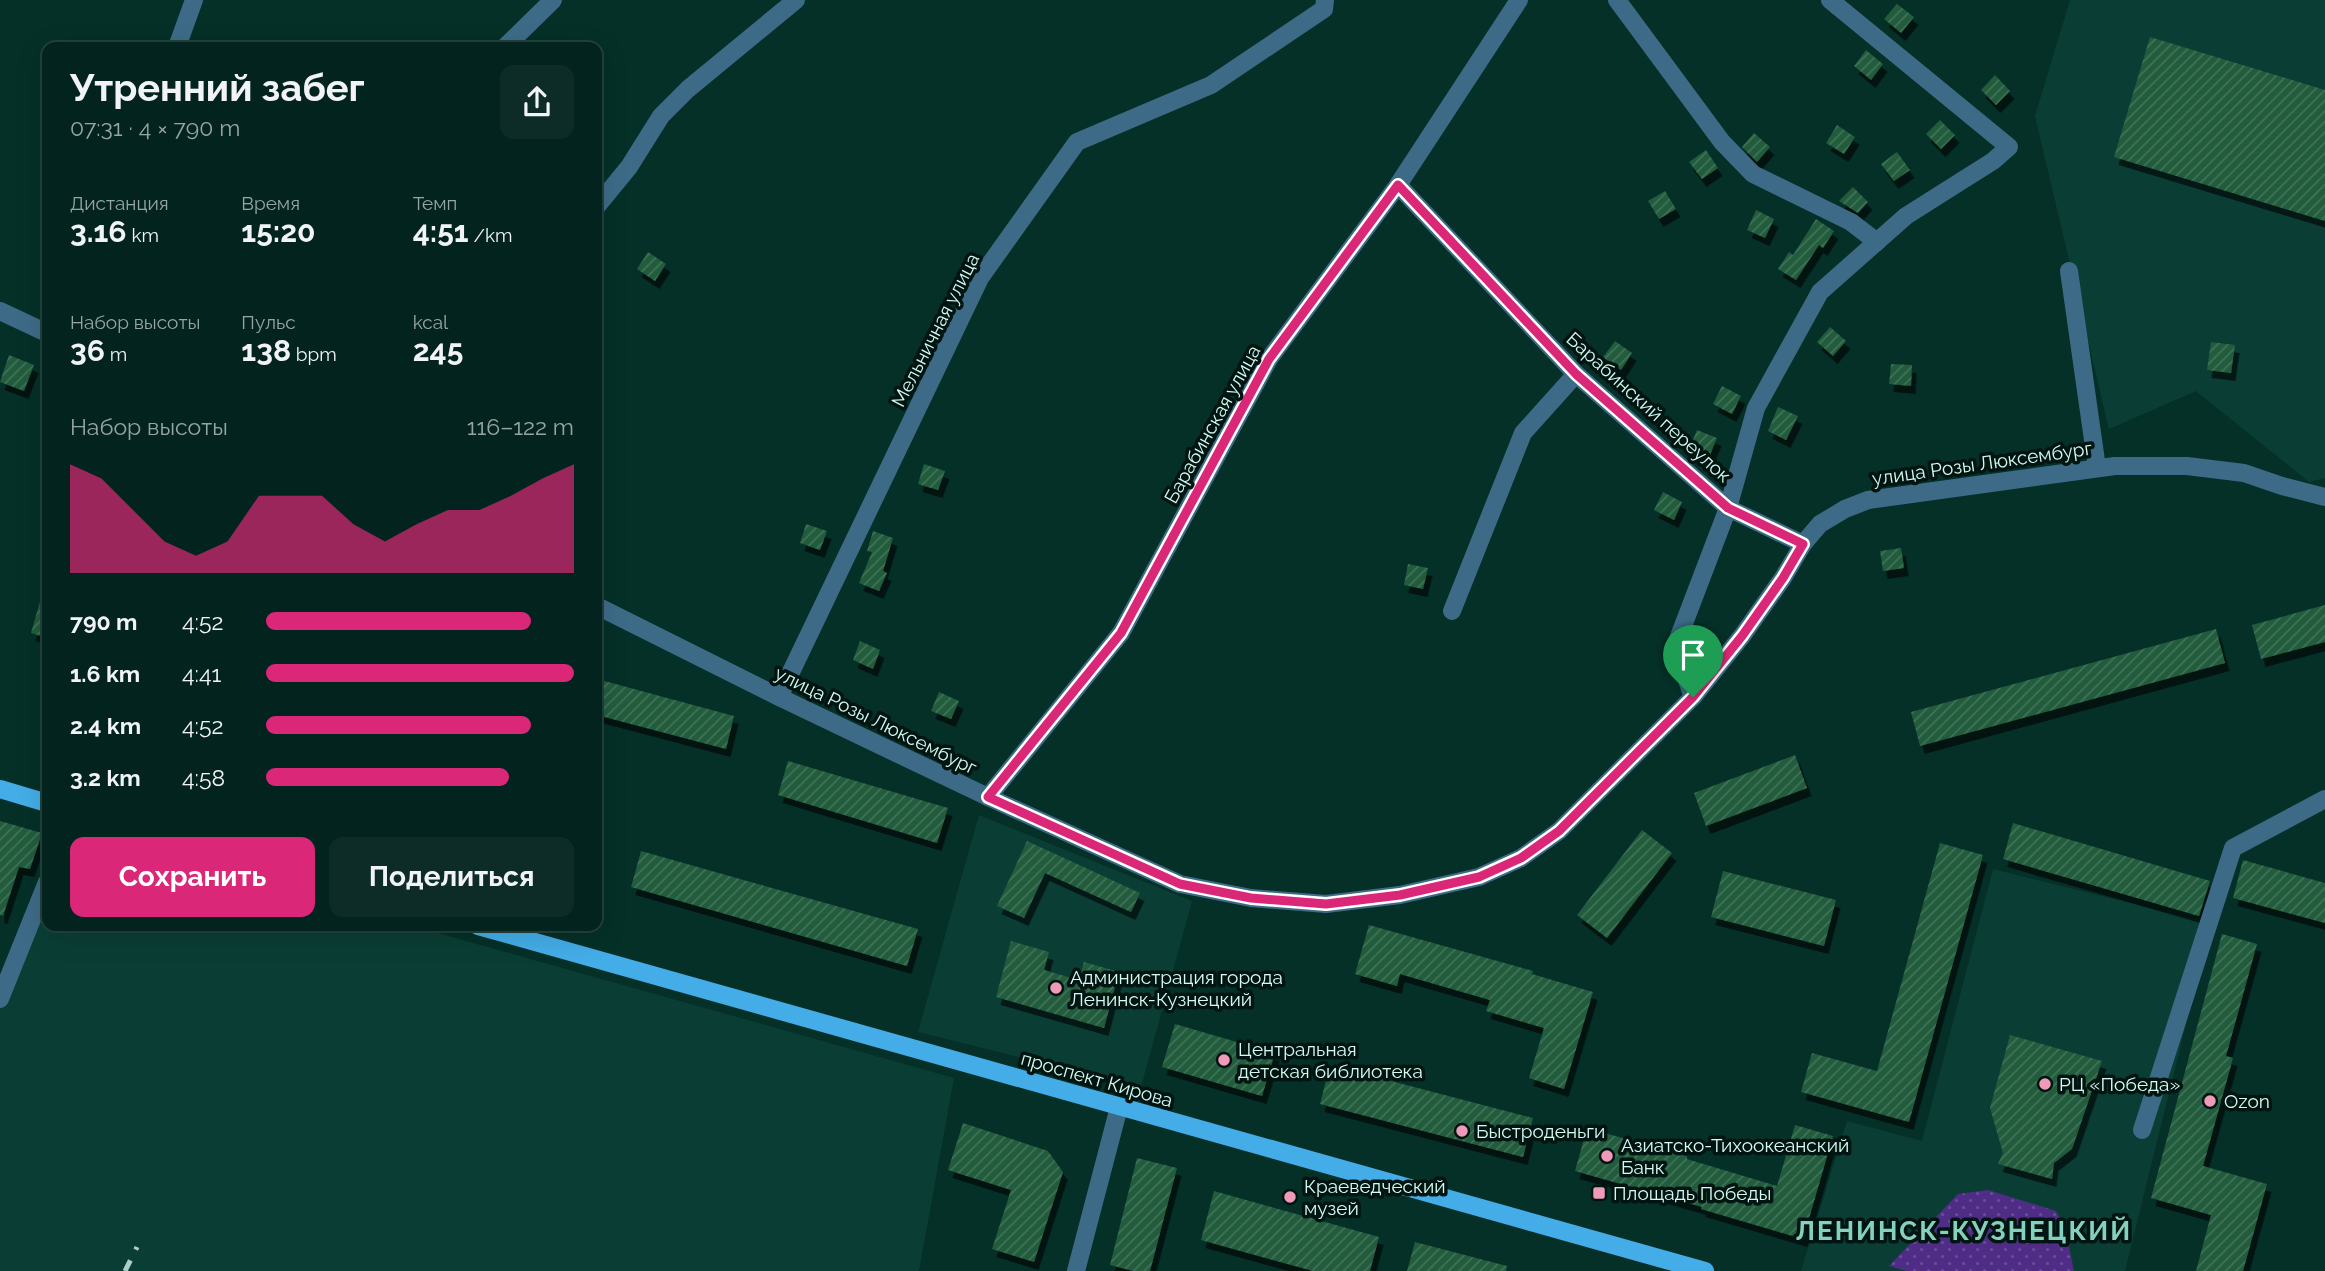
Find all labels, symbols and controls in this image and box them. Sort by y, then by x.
text: Утренний забег [70,65,365,110]
button: share [500,65,574,139]
text: 07:31 · 4 × 790 m [70,114,240,141]
text: Дистанция [70,192,169,214]
text: Время [241,192,300,214]
text: Темп [413,192,457,214]
text: 3.16 [70,214,127,249]
text: 15:20 [241,214,316,249]
text: 4:51 [413,214,469,249]
text: km [127,224,159,246]
text: /km [469,224,513,246]
street label: Мельничная улица [887,250,983,410]
text: Набор высоты [70,311,200,333]
text: Пульс [241,311,296,333]
text: kcal [413,311,448,333]
street label: Барабинский переулок [1562,327,1736,487]
text: 36 [70,333,105,368]
text: 138 [241,333,291,368]
text: 245 [413,333,463,368]
street label: Барабинская улица [1159,341,1265,507]
text: m [105,343,127,365]
text: bpm [291,343,337,365]
text: Набор высоты [70,413,228,440]
text: 116–122 m [467,413,574,440]
street label: улица Розы Люксембург [1871,437,2094,489]
text: 790 m [70,608,138,635]
text: 4:52 [182,608,223,635]
pin [1663,625,1723,697]
icon: arrive [1674,636,1712,674]
text: 1.6 km [70,660,140,687]
text: 4:41 [182,660,221,687]
street label: улица Розы Люксембург [771,661,981,779]
text: 2.4 km [70,712,141,739]
text: 4:52 [182,712,223,739]
text: 3.2 km [70,764,141,791]
text: 4:58 [182,764,225,791]
button: Сохранить [70,837,315,917]
button: Поделиться [329,837,574,917]
place label: Администрация города Ленинск-Кузнецкий [1070,966,1283,1010]
marker: Администрация города Ленинск-Кузнецкий [1048,980,1064,996]
place label: Центральная детская библиотека [1238,1038,1423,1082]
street label: проспект Кирова [1019,1047,1175,1111]
marker: Центральная детская библиотека [1216,1052,1232,1068]
place label: РЦ «Победа» [2059,1073,2180,1095]
marker: РЦ «Победа» [2037,1076,2053,1092]
place label: Ozon [2224,1090,2270,1112]
marker: Ozon [2202,1093,2218,1109]
place label: Быстроденьги [1476,1120,1605,1142]
marker: Быстроденьги [1454,1123,1470,1139]
place label: Азиатско-Тихоокеанский Банк [1621,1134,1849,1178]
marker: Азиатско-Тихоокеанский Банк [1599,1148,1615,1164]
place label: Краеведческий музей [1304,1175,1445,1219]
place label: Площадь Победы [1613,1182,1771,1204]
marker: Площадь Победы [1591,1185,1607,1201]
marker: Краеведческий музей [1282,1189,1298,1205]
district label: ЛЕНИНСК-КУЗНЕЦКИЙ [1796,1216,2132,1246]

